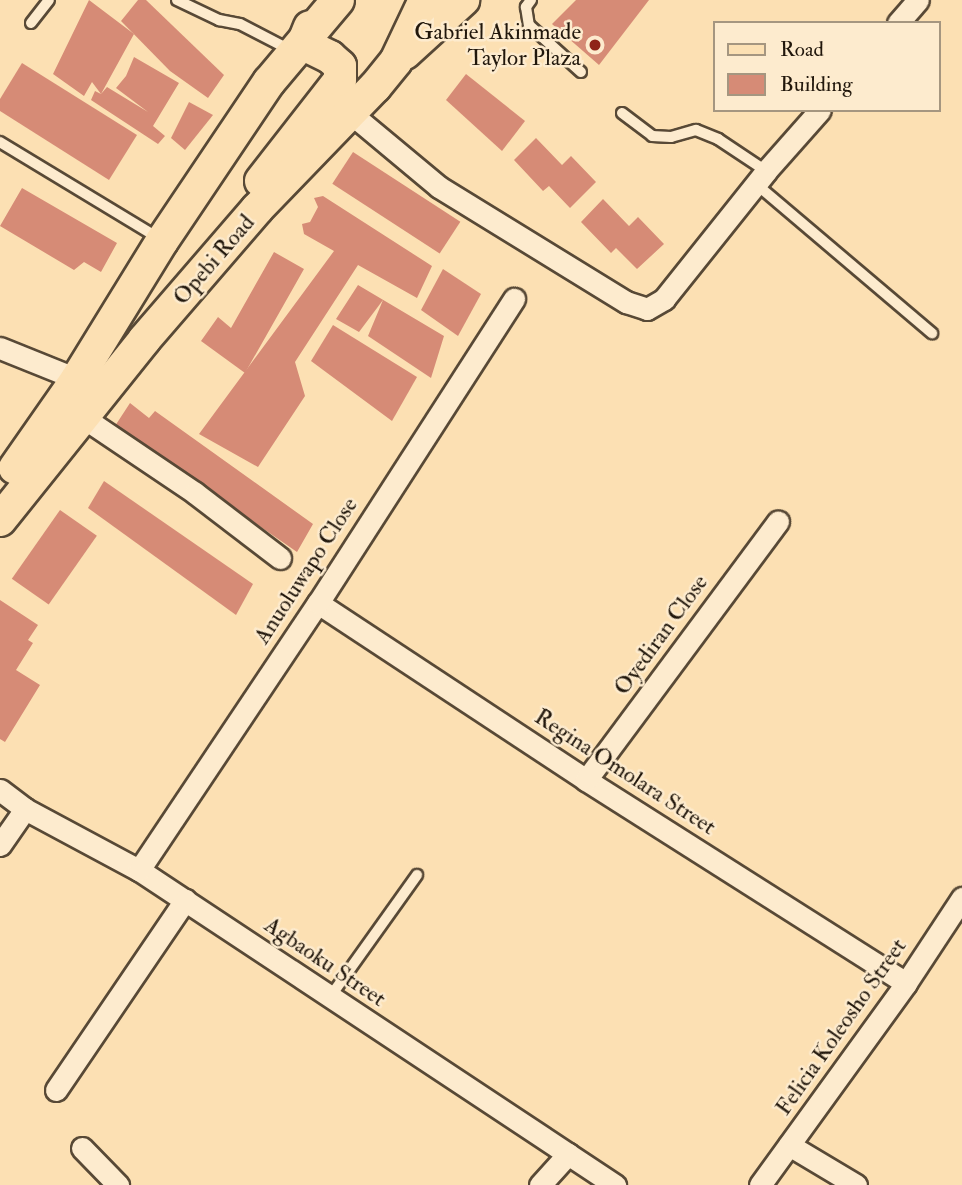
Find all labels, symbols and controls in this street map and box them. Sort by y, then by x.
place label: Gabriel Akinmade Taylor Plaza [414,18,581,72]
legend [713,21,941,112]
text: Road [780,36,824,63]
marker: Gabriel Akinmade Taylor Plaza [587,37,603,53]
text: Building [780,71,853,98]
street label: Opebi Road [167,209,261,311]
street label: Anuoluwapo Close [248,493,364,649]
street label: Oyediran Close [608,570,714,700]
street label: Regina Omolara Street [529,703,721,841]
street label: Agbaoku Street [259,911,391,1013]
street label: Felicia Koleosho Street [770,933,912,1121]

